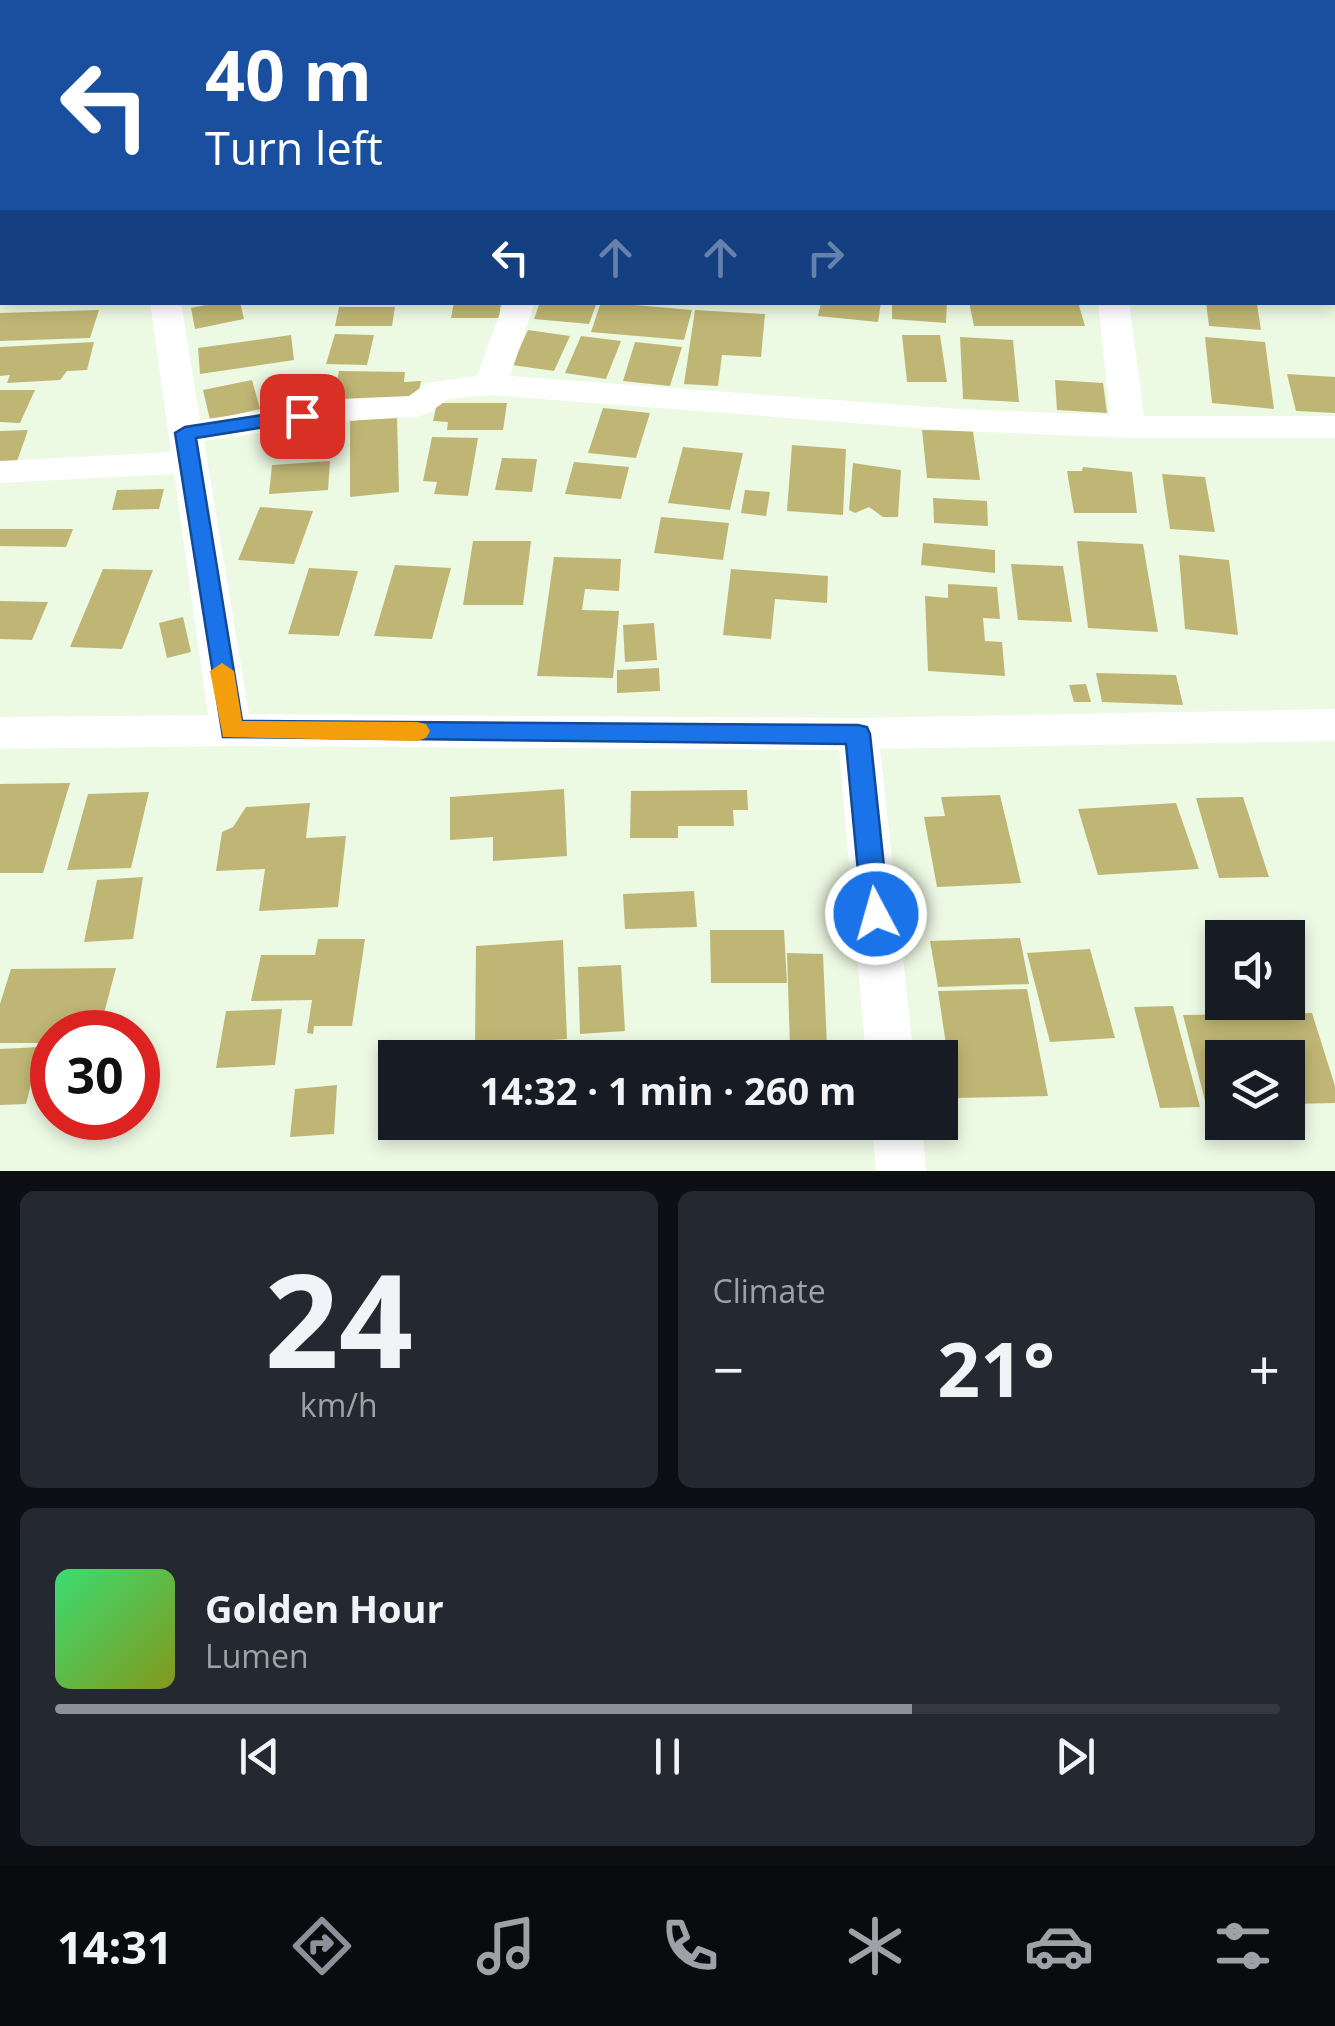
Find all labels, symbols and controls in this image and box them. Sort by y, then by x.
text: 40 m [205,26,372,122]
icon: left [40,40,170,170]
text: Turn left [205,117,383,178]
icon: left [483,230,538,285]
icon: ahead [588,230,643,285]
icon: ahead [693,230,748,285]
icon: right [798,230,853,285]
pin [260,374,345,459]
icon: arrive [275,389,330,444]
position arrow [824,862,928,966]
map controls [1205,920,1305,1140]
button: sound [1205,920,1305,1020]
speed limit sign: 30 [30,1010,160,1140]
button: layers [1205,1040,1305,1140]
text: 14:32 · 1 min · 260 m [480,1064,856,1116]
text: 24 [264,1229,413,1406]
text: Climate [713,1269,826,1312]
text: 21° [937,1317,1055,1419]
text: − [713,1331,744,1406]
text: + [1249,1331,1280,1406]
text: km/h [300,1383,378,1426]
text: Golden Hour [205,1582,444,1634]
text: Lumen [205,1634,309,1677]
icon: previous [232,1729,287,1784]
icon: pause [640,1729,695,1784]
icon: next [1048,1729,1103,1784]
icon: directions [287,1911,357,1981]
icon: music [471,1911,541,1981]
icon: phone [655,1911,725,1981]
icon: climate [840,1911,910,1981]
icon: car [1024,1911,1094,1981]
icon: filters [1208,1911,1278,1981]
text: 14:31 [57,1916,173,1977]

